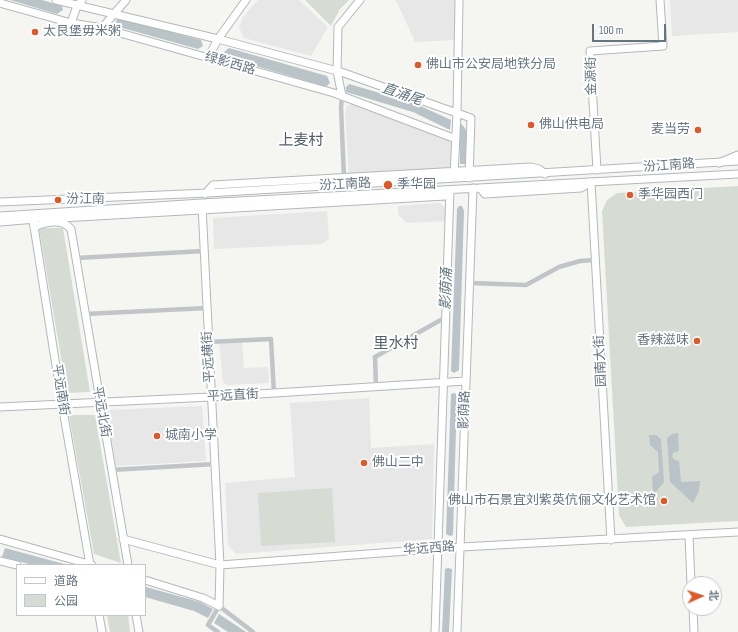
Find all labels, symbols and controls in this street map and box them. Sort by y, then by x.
scale bar [594,16,668,42]
text: 100 m [599,23,624,38]
place label: 太艮堡毋米粥 [43,24,121,40]
marker: 太艮堡毋米粥 [30,27,40,37]
street label: 绿影西路 [203,49,257,79]
street label: 金源街 [584,56,600,96]
place label: 佛山市公安局地铁分局 [426,57,556,73]
marker: 佛山市公安局地铁分局 [413,60,423,70]
water label: 直涌尾 [379,80,425,110]
place label: 佛山供电局 [539,117,604,133]
marker: 佛山供电局 [526,120,536,130]
place label: 麦当劳 [651,122,690,138]
marker: 麦当劳 [693,125,703,135]
district label: 上麦村 [279,132,323,150]
street label: 汾江南路 [643,156,695,176]
street label: 汾江南路 [319,176,371,194]
place label: 季华园 [397,177,436,193]
marker: 季华园 [382,179,394,191]
place label: 季华园西门 [638,187,703,203]
marker: 季华园西门 [625,190,635,200]
place label: 汾江南 [66,192,105,208]
marker: 汾江南 [53,195,63,205]
water label: 影荫涌 [438,268,456,310]
street label: 平远横街 [200,331,218,383]
place label: 香辣滋味 [637,333,689,349]
district label: 里水村 [374,335,418,353]
street label: 园南大街 [592,335,610,387]
marker: 香辣滋味 [692,336,702,346]
street label: 平远南街 [48,363,72,417]
street label: 平远北街 [89,385,113,439]
street label: 平远直街 [207,387,259,405]
street label: 影荫路 [457,390,473,430]
place label: 城南小学 [165,428,217,444]
marker: 城南小学 [152,431,162,441]
place label: 佛山二中 [372,455,424,471]
marker: 佛山二中 [359,458,369,468]
place label: 佛山市石景宜刘紫英伉俪文化艺术馆 [448,493,656,509]
marker: 佛山市石景宜刘紫英伉俪文化艺术馆 [659,496,669,506]
street label: 华远西路 [403,539,455,559]
legend [16,564,146,616]
text: 道路 [54,574,78,589]
north arrow [682,576,722,616]
text: 北 [707,590,720,601]
text: 公园 [54,594,78,609]

